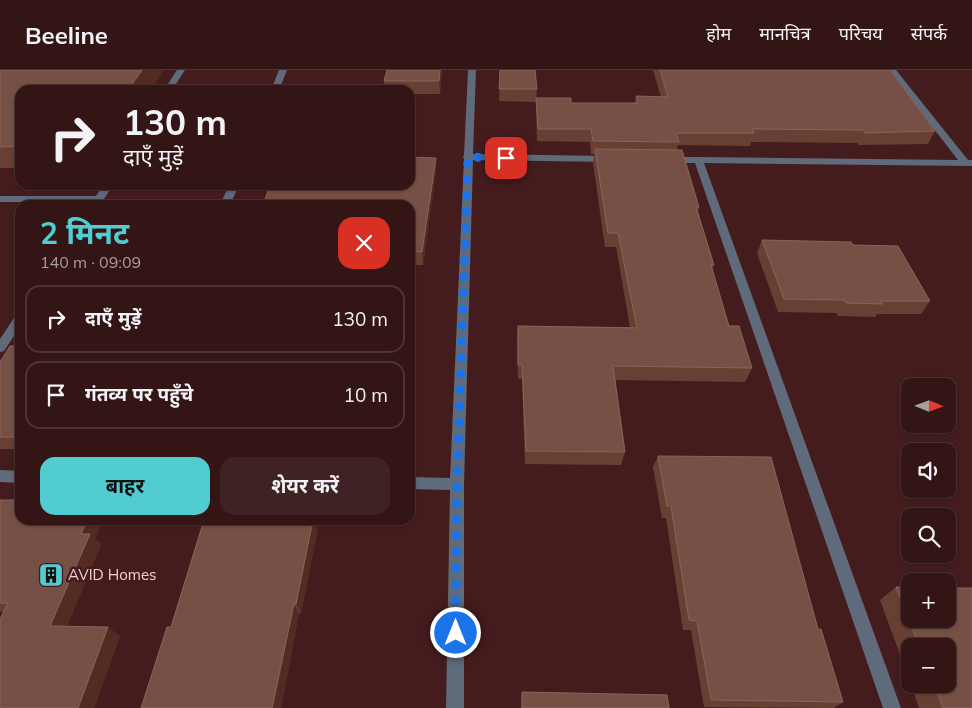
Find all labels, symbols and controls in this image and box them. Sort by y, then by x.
text: Beeline [25,20,108,50]
text: होम [706,22,731,45]
text: मानचित्र [759,22,811,45]
text: परिचय [839,22,883,45]
text: संपर्क [911,22,947,45]
text: 130 m [123,100,227,144]
icon: right [40,105,105,170]
pin [485,137,527,179]
text: दाएँ मुड़ें [123,143,183,171]
icon: arrive [492,144,520,172]
text: 2 मिनट [40,214,129,252]
button: close [338,217,390,269]
text: 140 m · 09:09 [40,252,141,272]
icon: right [42,305,70,333]
text: दाएँ मुड़ें [85,306,141,330]
text: 130 m [332,307,388,331]
north arrow [901,378,956,432]
map controls [901,378,956,693]
icon: arrive [42,381,70,409]
text: गंतव्य पर पहुँचे [85,382,193,406]
text: 10 m [344,383,388,407]
button: sound [901,443,956,498]
button: बाहर [40,457,210,515]
button: शेयर करें [220,457,390,515]
button: search [901,508,956,563]
building icon: AVID Homes [38,562,64,588]
place label: AVID Homes [68,565,157,584]
button: + [901,573,956,628]
position arrow [429,606,481,658]
button: − [901,638,956,693]

